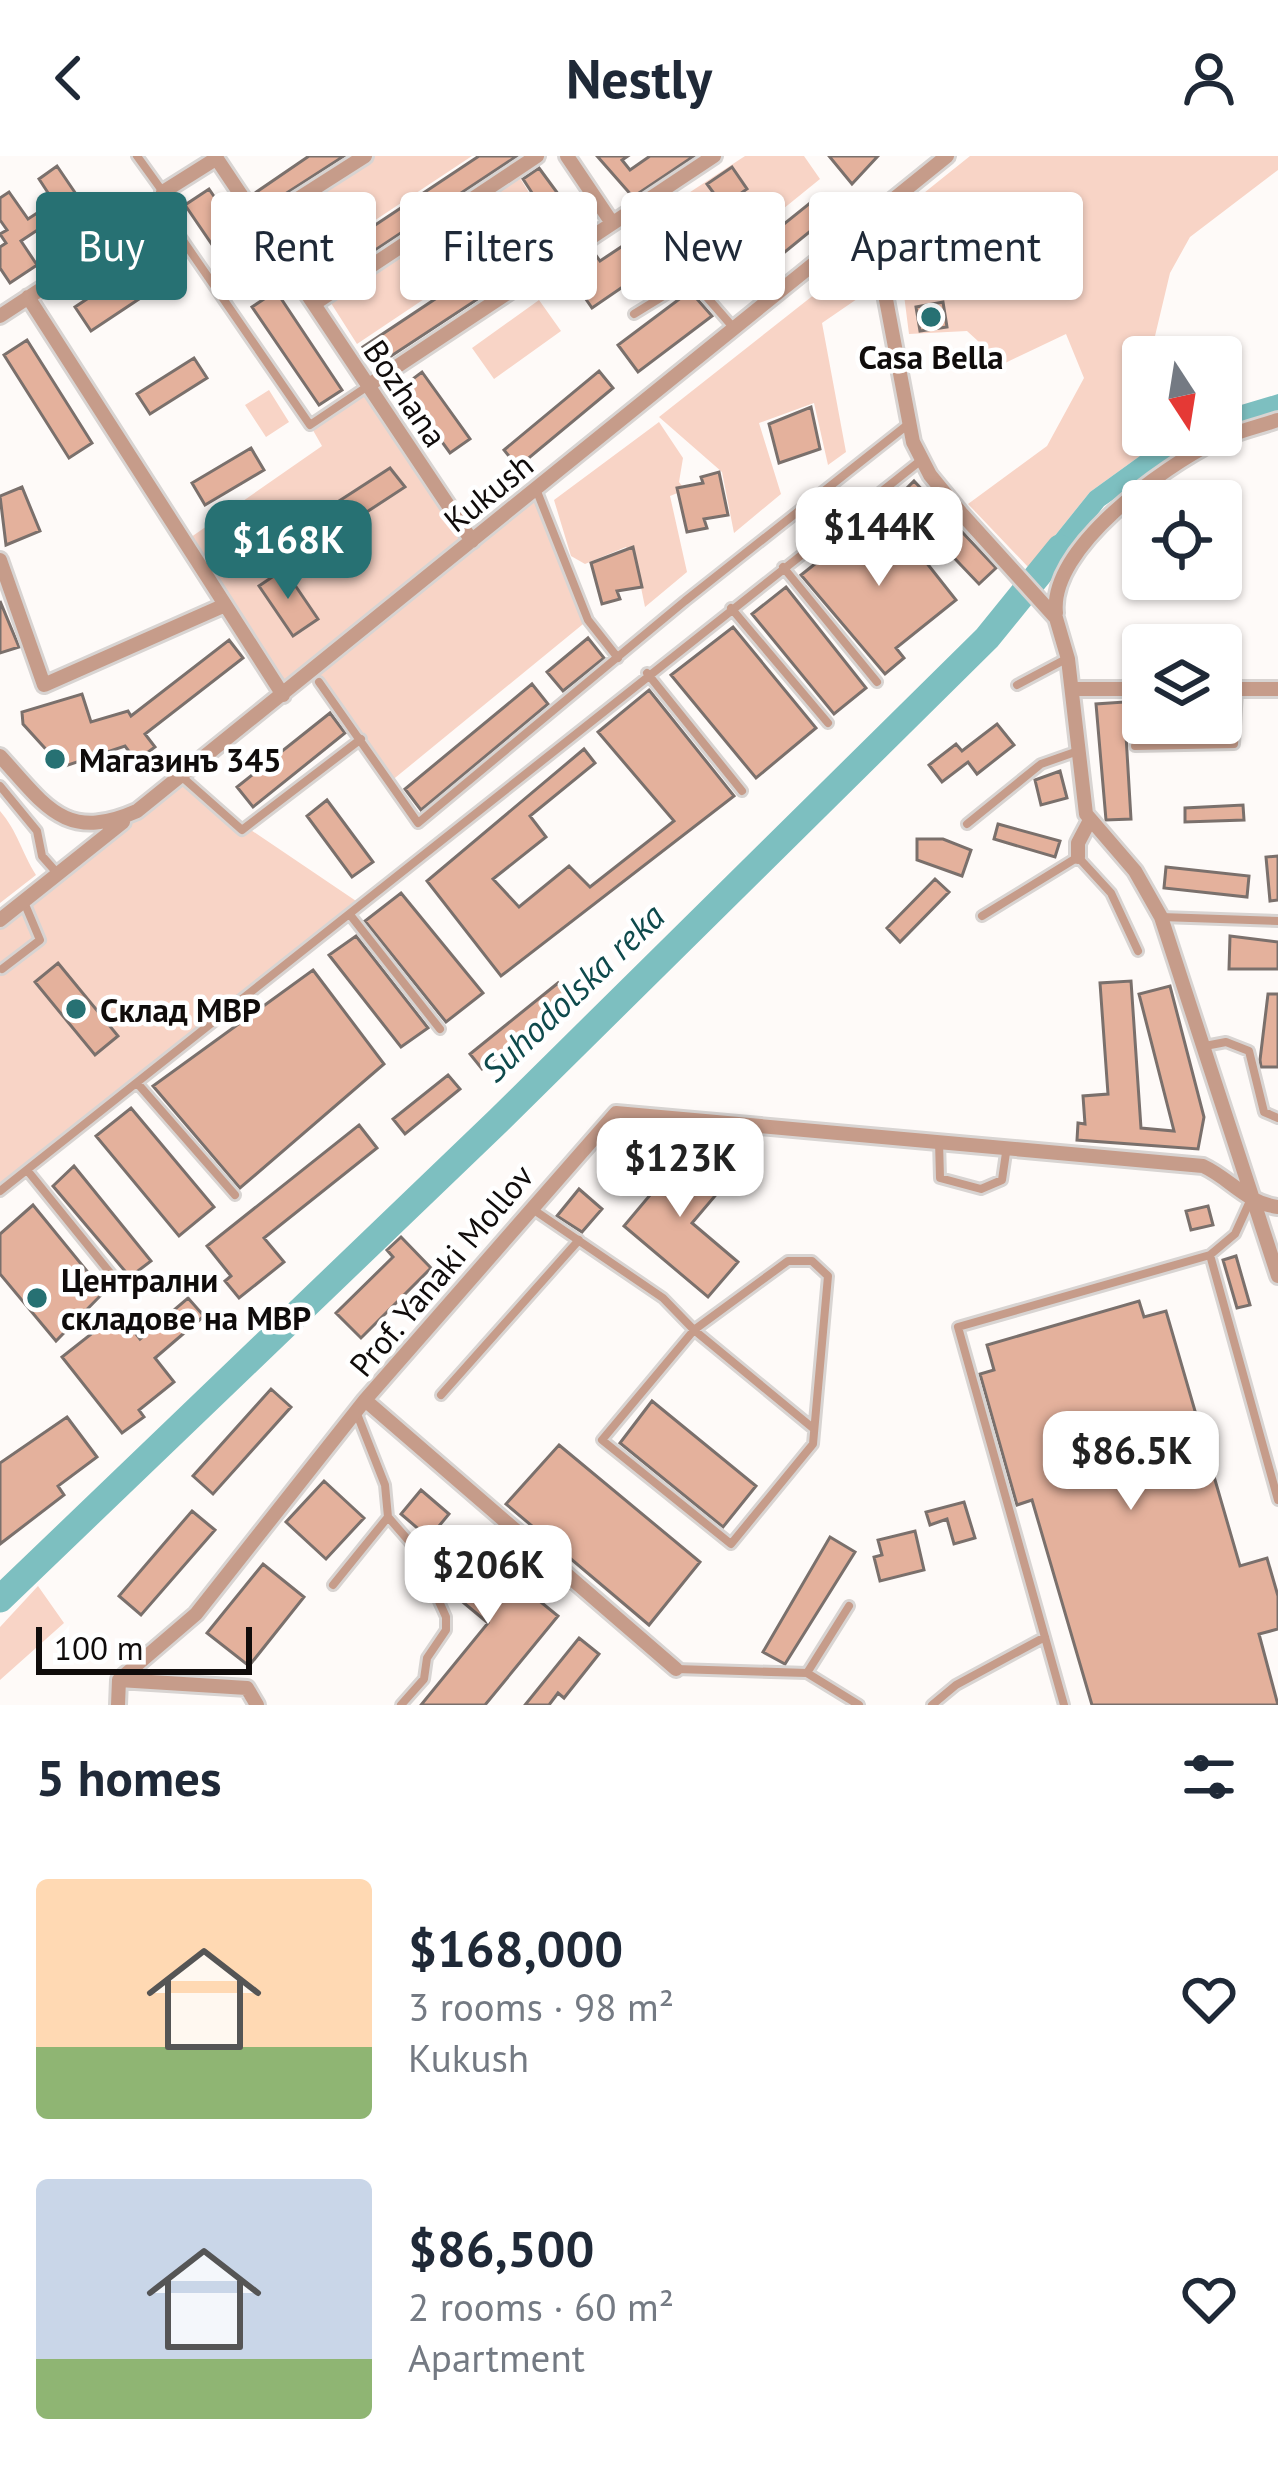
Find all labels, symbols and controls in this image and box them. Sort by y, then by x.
text: Nestly [566,43,712,113]
icon: back [36,45,102,111]
icon: person [1176,45,1242,111]
chip: Buy [36,192,187,300]
chip: Rent [211,192,376,300]
chip: Filters [400,192,597,300]
chip: New [621,192,785,300]
chip: Apartment [809,192,1083,300]
marker: Casa Bella [918,304,944,330]
street label: Bozhana [355,331,457,455]
place label: Casa Bella [858,335,1004,378]
north arrow [1122,336,1242,456]
map controls [1122,336,1242,744]
street label: Kukush [435,443,541,541]
button: locate [1122,480,1242,600]
pin: $144K [795,487,963,589]
pin: $168K [204,500,372,602]
text: $144K [823,500,935,551]
text: $168K [232,513,344,564]
button: layers [1122,624,1242,744]
place label: Магазинъ 345 [79,738,282,781]
marker: Магазинъ 345 [42,746,68,772]
water label: Suhodolska reka [470,892,674,1091]
place label: Склад МВР [100,988,261,1031]
marker: Склад МВР [63,996,89,1022]
pin: $123K [596,1118,764,1220]
text: $123K [624,1131,736,1182]
street label: Prof. Yanaki Mollov [340,1155,543,1385]
place label: Централни складове на МВР [61,1258,311,1339]
marker: Централни складове на МВР [24,1285,50,1311]
pin: $86.5K [1033,1411,1229,1513]
text: $86.5K [1070,1424,1192,1475]
pin: $206K [404,1525,572,1627]
text: $206K [432,1538,544,1589]
scale bar [36,1621,252,1674]
text: 100 m [54,1626,144,1669]
text: 5 homes [36,1744,222,1810]
icon: filters [1176,1744,1242,1810]
text: $168,000 [408,1915,623,1981]
icon: home [132,1927,276,2071]
icon: heart [1176,1966,1242,2032]
text: 3 rooms · 98 m² [408,1981,674,2032]
text: Kukush [408,2032,529,2083]
text: $86,500 [408,2215,594,2281]
icon: home [132,2227,276,2371]
icon: heart [1176,2266,1242,2332]
text: 2 rooms · 60 m² [408,2281,674,2332]
text: Apartment [408,2332,585,2383]

